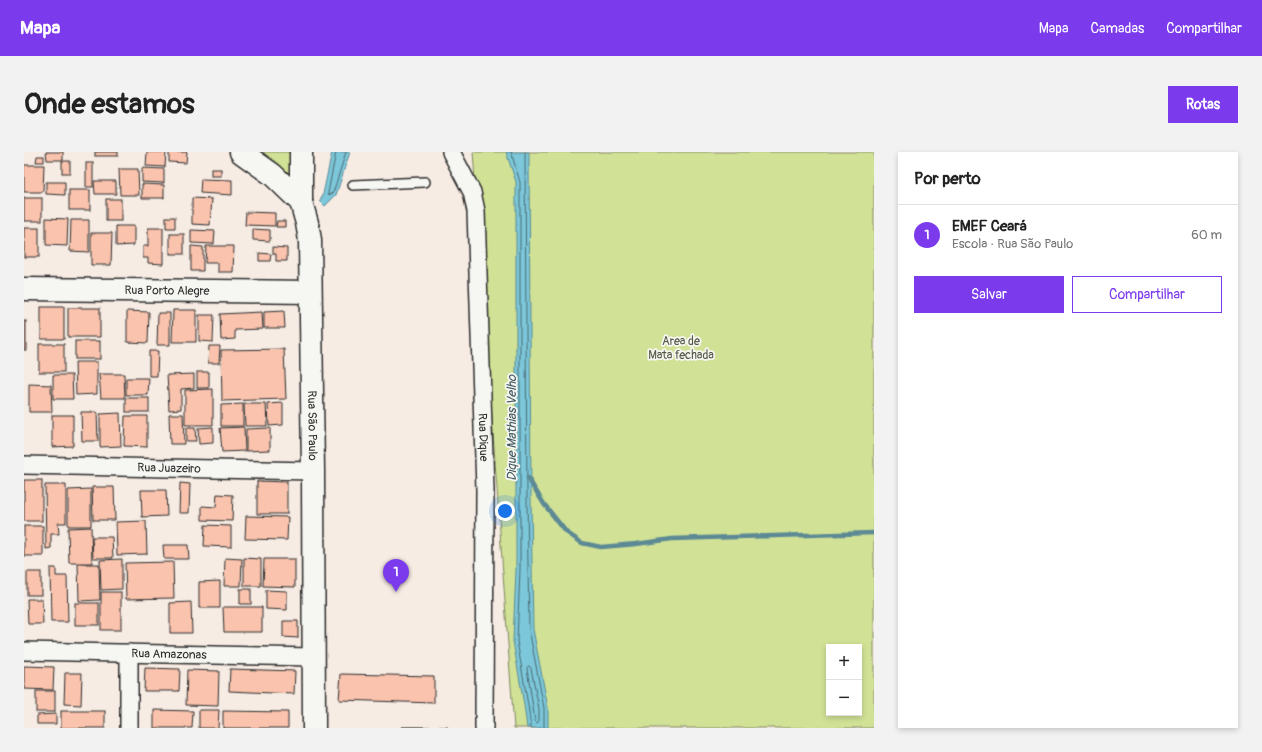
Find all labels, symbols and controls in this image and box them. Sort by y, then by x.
text: Mapa [20,16,60,40]
text: Mapa [1039,20,1068,37]
text: Camadas [1090,20,1144,37]
text: Compartilhar [1166,20,1242,37]
button: Rotas [1168,86,1238,123]
text: Onde estamos [24,87,195,122]
text: Por perto [914,168,981,189]
text: EMEF Ceará [952,217,1027,236]
text: 1 [924,227,930,243]
text: 60 m [1191,227,1222,243]
text: Escola · Rua São Paulo [952,236,1073,252]
button: Salvar [914,276,1064,313]
button: Compartilhar [1072,276,1222,313]
street label: Rua Porto Alegre [124,283,210,298]
park label: Area de Mata fechada [648,334,714,363]
water label: Dique Mathias Velho [504,374,520,481]
street label: Rua São Paulo [304,390,320,461]
street label: Rua Dique [475,413,492,462]
street label: Rua Juazeiro [137,460,201,476]
your location [495,501,515,521]
pin: 1 [383,559,409,592]
map controls [826,644,862,716]
button: + [826,644,862,680]
street label: Rua Amazonas [131,646,207,662]
button: − [826,680,862,716]

